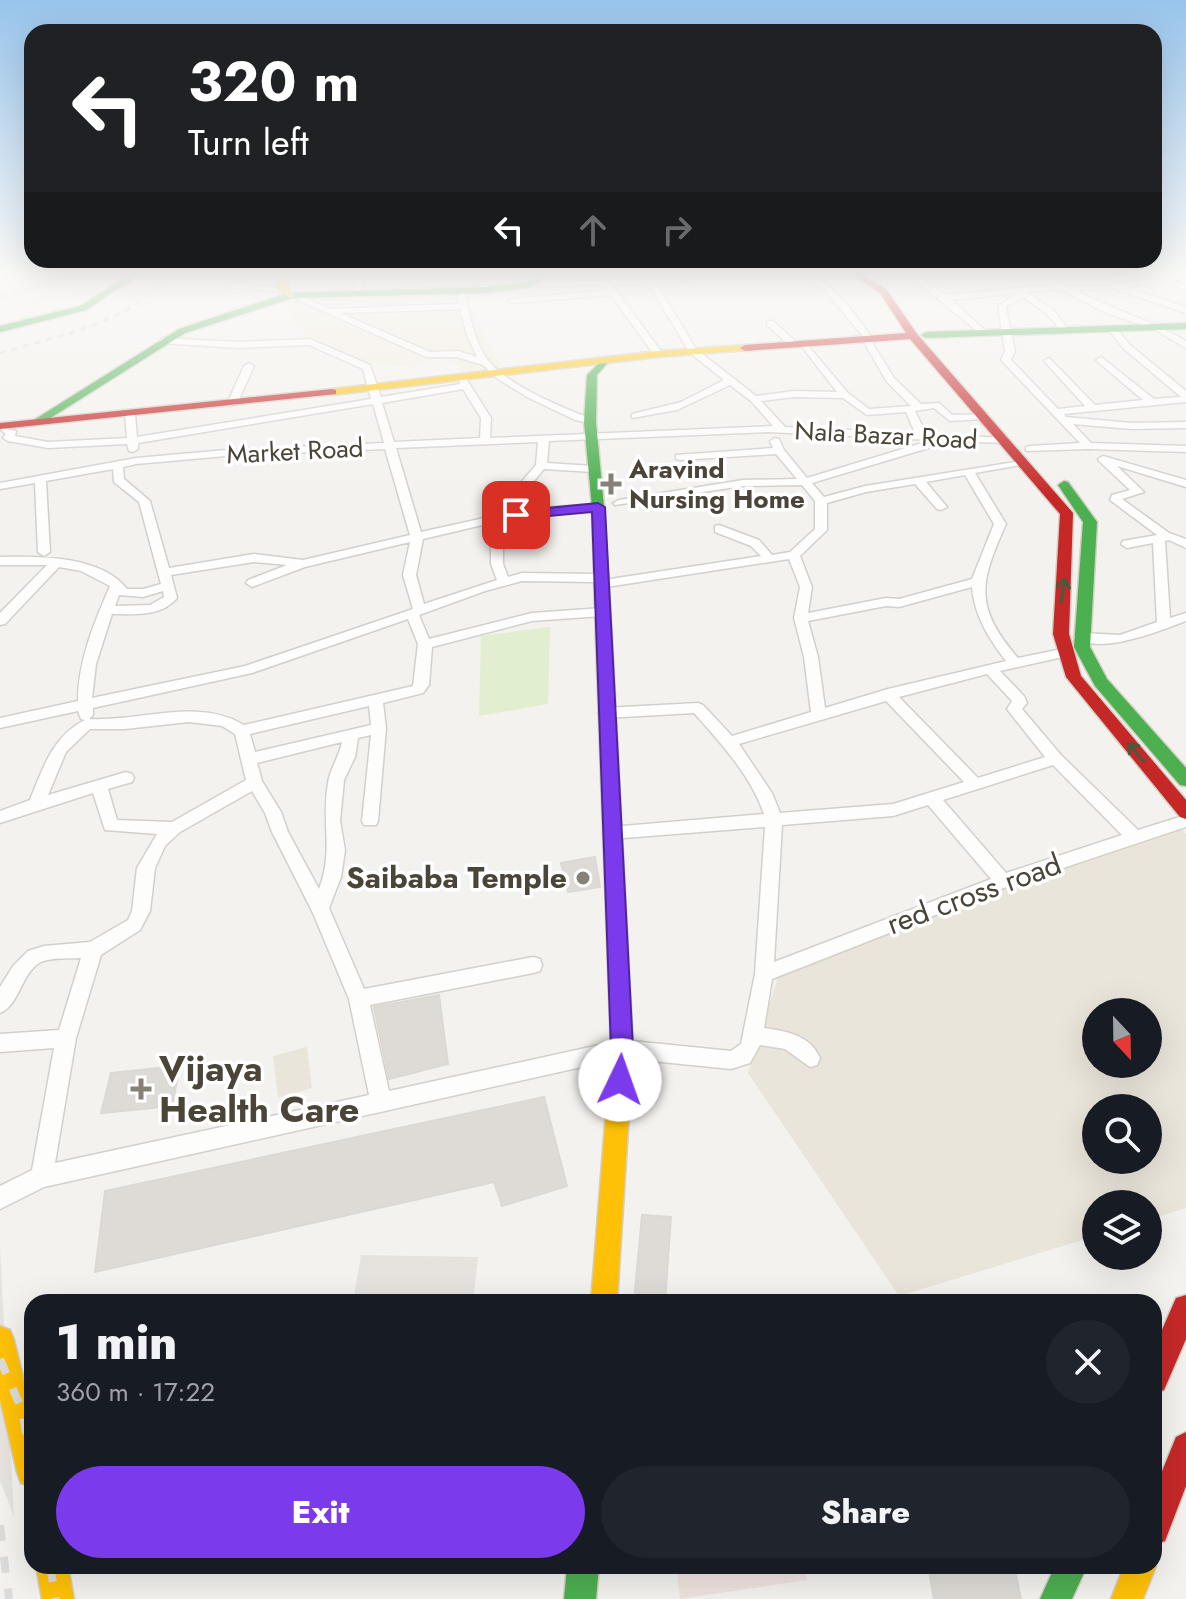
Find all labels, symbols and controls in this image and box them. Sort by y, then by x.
text: 320 m [188,41,359,122]
icon: left [56,56,160,160]
text: Turn left [188,116,309,168]
icon: left [487,208,531,252]
icon: ahead [571,208,615,252]
icon: right [655,208,699,252]
street label: Nala Bazar Road [794,411,978,459]
street label: Market Road [226,428,364,474]
place label: Aravind Nursing Home [628,450,805,518]
marker: Aravind Nursing Home [600,473,622,495]
pin [482,481,550,549]
icon: arrive [494,493,538,537]
one-way arrow [1056,578,1071,603]
one-way arrow [1127,742,1145,763]
street label: red cross road [881,842,1067,945]
place label: Saibaba Temple [346,856,567,899]
marker: Saibaba Temple [574,869,592,887]
north arrow [1082,998,1162,1078]
map controls [1082,998,1162,1270]
position arrow [578,1038,662,1122]
place label: Vijaya Health Care [158,1042,359,1135]
marker: Vijaya Health Care [130,1078,152,1100]
button: search [1082,1094,1162,1174]
button: layers [1082,1190,1162,1270]
text: 1 min [56,1308,177,1377]
button: close [1046,1320,1130,1404]
text: 360 m · 17:22 [56,1373,215,1411]
button: Exit [56,1466,585,1558]
button: Share [601,1466,1130,1558]

